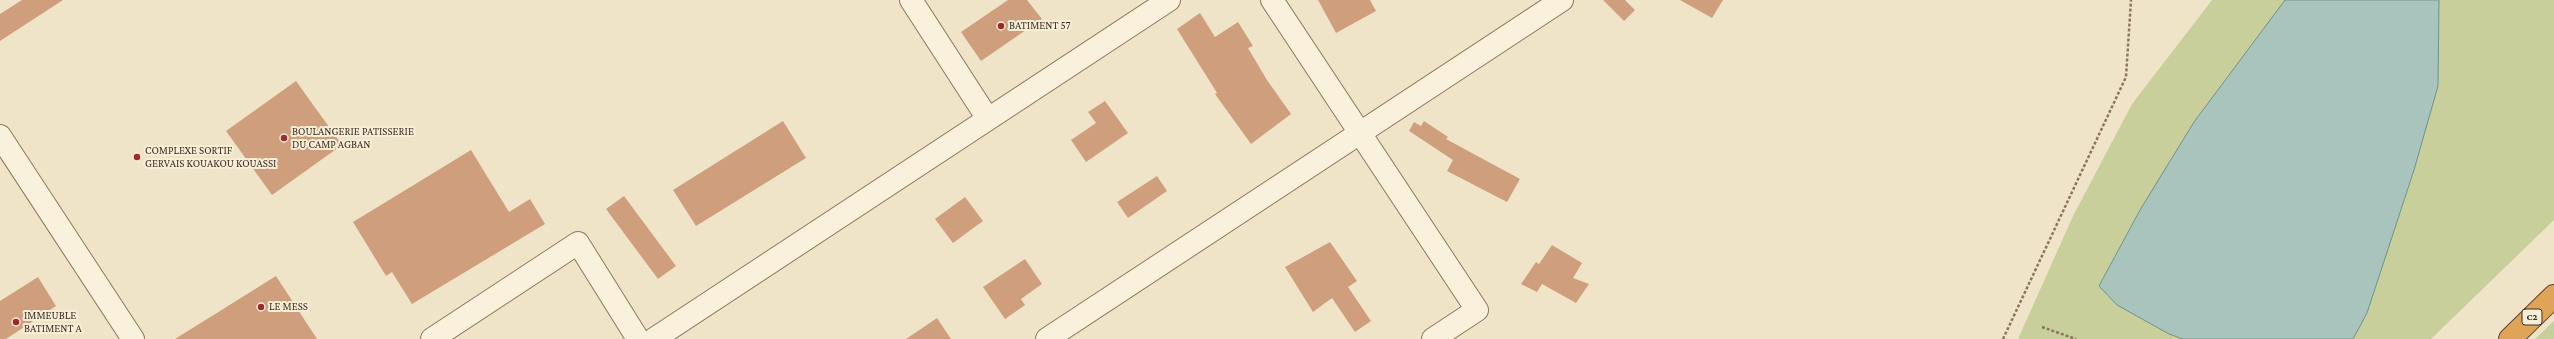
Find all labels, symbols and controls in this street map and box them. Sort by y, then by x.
place label: BATIMENT 57 [1009,19,1070,33]
marker: BATIMENT 57 [996,21,1006,31]
place label: BOULANGERIE PATISSERIE DU CAMP AGBAN [292,125,414,151]
marker: BOULANGERIE PATISSERIE DU CAMP AGBAN [279,133,289,143]
place label: COMPLEXE SORTIF GERVAIS KOUAKOU KOUASSI [145,144,276,170]
marker: COMPLEXE SORTIF GERVAIS KOUAKOU KOUASSI [132,152,142,162]
place label: LE MESS [269,300,308,314]
marker: LE MESS [256,302,266,312]
place label: IMMEUBLE BATIMENT A [24,309,82,335]
road number: C2 [2522,309,2542,325]
marker: IMMEUBLE BATIMENT A [11,317,21,327]

